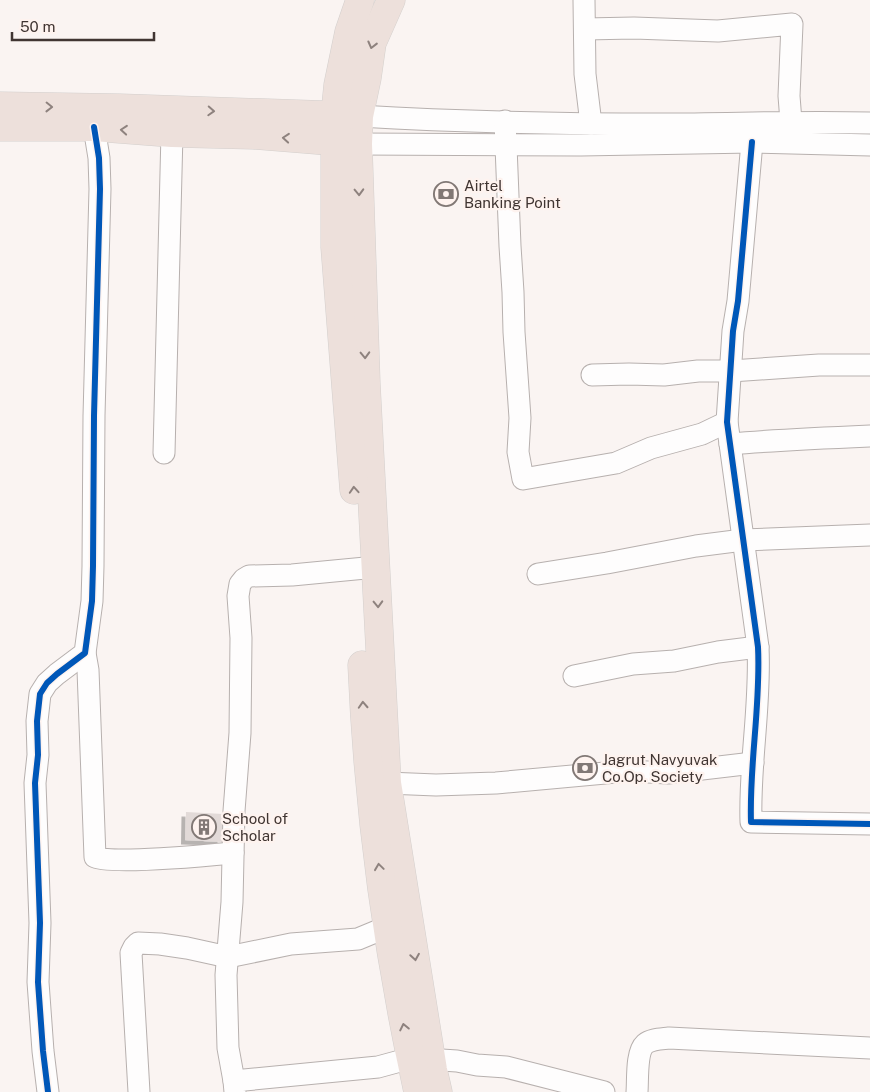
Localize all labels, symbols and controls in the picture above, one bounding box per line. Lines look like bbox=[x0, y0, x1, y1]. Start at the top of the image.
scale bar bbox=[12, 10, 155, 42]
text: 50 m bbox=[20, 18, 55, 35]
one-way arrow bbox=[367, 40, 378, 49]
one-way arrow bbox=[45, 101, 53, 112]
one-way arrow bbox=[207, 105, 215, 116]
one-way arrow bbox=[120, 124, 128, 135]
one-way arrow bbox=[282, 132, 290, 143]
place label: Airtel Banking Point bbox=[464, 177, 561, 211]
bank icon: Airtel Banking Point bbox=[433, 181, 459, 207]
one-way arrow bbox=[354, 188, 365, 196]
one-way arrow bbox=[360, 351, 371, 359]
one-way arrow bbox=[348, 486, 359, 494]
one-way arrow bbox=[372, 601, 383, 609]
one-way arrow bbox=[358, 701, 369, 709]
place label: Jagrut Navyuvak Co.Op. Society bbox=[602, 751, 717, 785]
bank icon: Jagrut Navyuvak Co.Op. Society bbox=[572, 755, 598, 781]
place label: School of Scholar bbox=[222, 810, 288, 844]
building icon: School of Scholar bbox=[191, 814, 217, 840]
one-way arrow bbox=[374, 862, 385, 870]
one-way arrow bbox=[409, 953, 419, 961]
one-way arrow bbox=[399, 1023, 410, 1032]

